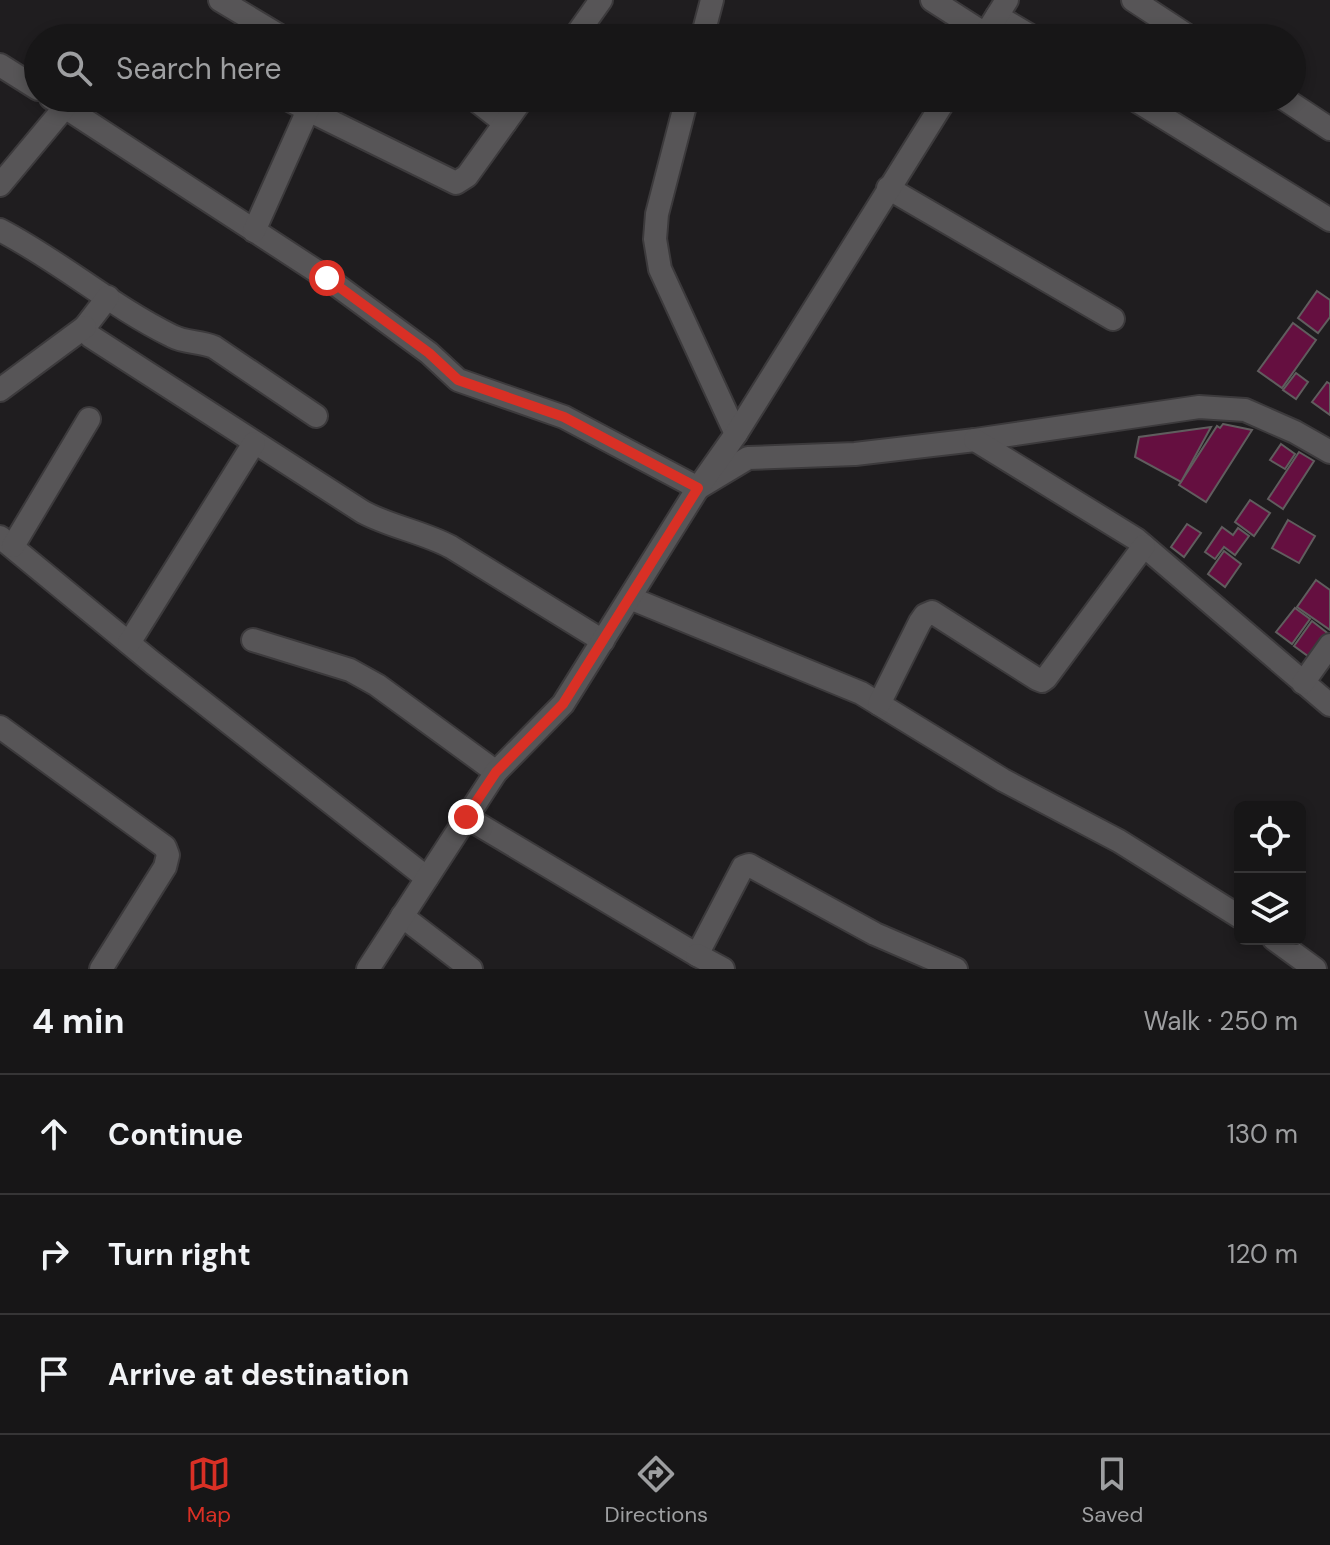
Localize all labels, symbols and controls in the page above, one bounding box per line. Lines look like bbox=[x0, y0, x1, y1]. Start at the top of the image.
search box bbox=[24, 24, 1306, 112]
icon: search bbox=[52, 46, 96, 90]
text: Search here bbox=[116, 49, 282, 88]
route start bbox=[309, 260, 345, 296]
route end bbox=[448, 799, 484, 835]
map controls bbox=[1234, 801, 1306, 945]
button: locate bbox=[1234, 801, 1306, 873]
button: layers bbox=[1234, 873, 1306, 945]
text: 4 min bbox=[32, 999, 124, 1044]
text: Walk · 250 m bbox=[1143, 1004, 1298, 1038]
icon: ahead bbox=[32, 1112, 76, 1156]
text: Continue bbox=[108, 1115, 243, 1154]
text: 130 m bbox=[1227, 1117, 1298, 1151]
icon: right bbox=[32, 1232, 76, 1276]
text: Turn right bbox=[108, 1235, 251, 1274]
text: 120 m bbox=[1227, 1237, 1298, 1271]
icon: arrive bbox=[32, 1352, 76, 1396]
text: Arrive at destination bbox=[108, 1355, 409, 1394]
tab: Map bbox=[187, 1452, 231, 1529]
tab: Directions bbox=[605, 1452, 708, 1529]
tab: Saved bbox=[1082, 1452, 1143, 1529]

